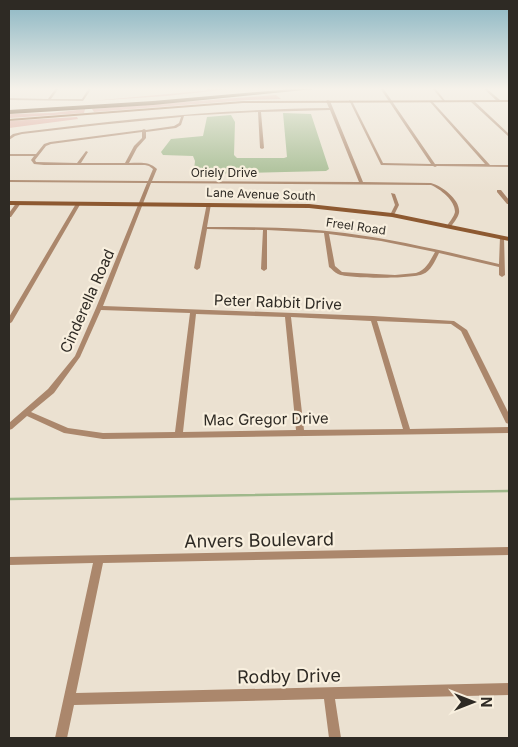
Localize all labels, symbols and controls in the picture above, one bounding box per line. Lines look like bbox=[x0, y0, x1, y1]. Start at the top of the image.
street label: Oriely Drive bbox=[191, 165, 257, 180]
street label: Lane Avenue South bbox=[206, 185, 316, 203]
street label: Freel Road bbox=[325, 214, 387, 238]
street label: Cinderella Road bbox=[56, 246, 118, 356]
street label: Peter Rabbit Drive bbox=[214, 290, 342, 314]
street label: Mac Gregor Drive bbox=[203, 408, 329, 430]
street label: Anvers Boulevard bbox=[184, 528, 334, 552]
street label: Rodby Drive bbox=[237, 665, 341, 687]
north arrow bbox=[448, 677, 498, 727]
text: N bbox=[478, 697, 495, 707]

